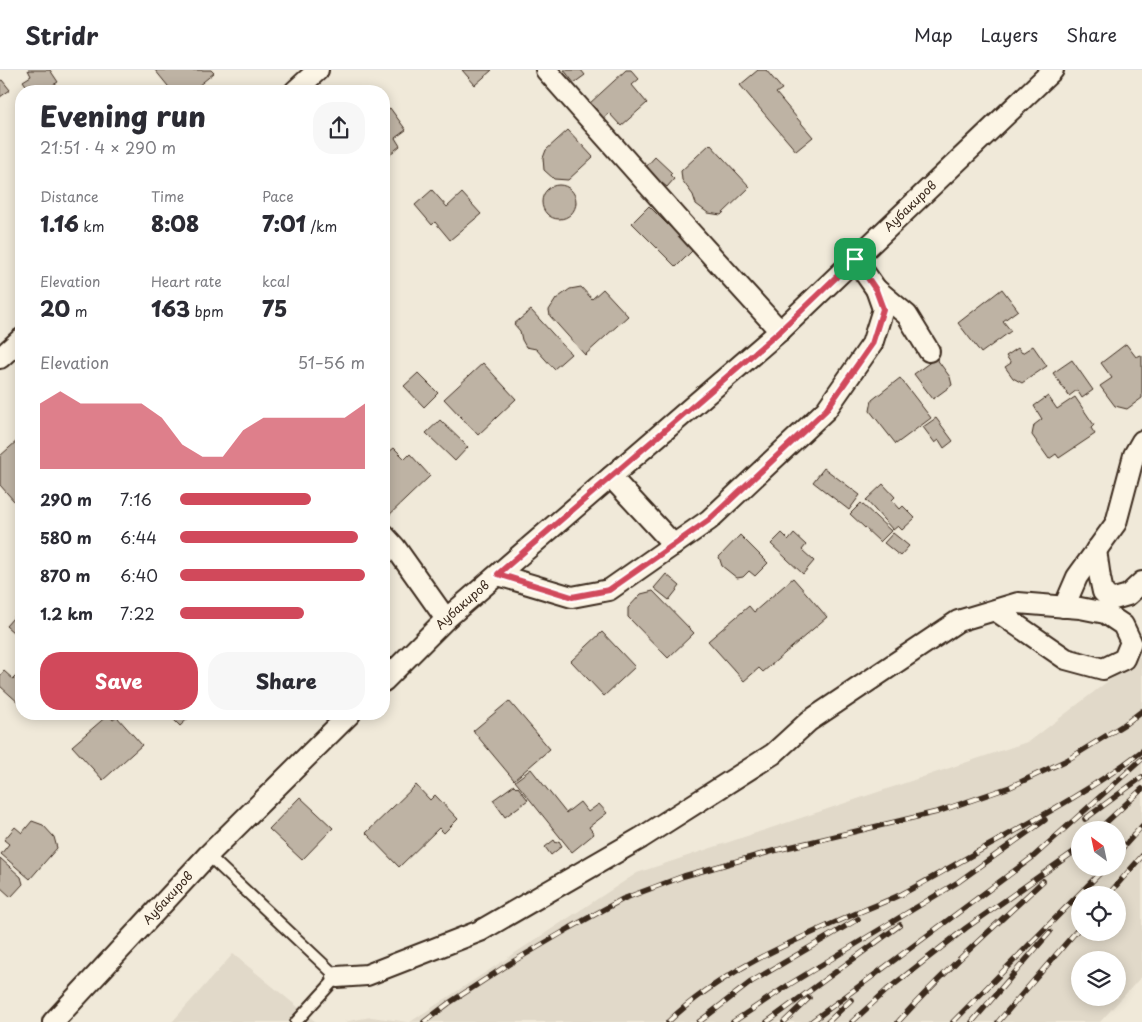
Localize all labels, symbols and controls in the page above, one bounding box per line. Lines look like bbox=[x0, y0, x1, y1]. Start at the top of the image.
text: Stridr bbox=[25, 17, 98, 53]
text: Map bbox=[914, 21, 953, 48]
text: Layers bbox=[981, 21, 1038, 48]
text: Share bbox=[1066, 21, 1117, 48]
text: Evening run bbox=[40, 94, 206, 137]
button: share bbox=[313, 102, 365, 154]
text: 21:51 · 4 × 290 m bbox=[40, 135, 176, 159]
street label: Аубакиров bbox=[879, 176, 940, 235]
text: Distance bbox=[40, 186, 99, 207]
text: Time bbox=[151, 186, 184, 207]
text: Pace bbox=[262, 186, 294, 207]
text: 1.16 bbox=[40, 207, 79, 239]
text: 8:08 bbox=[151, 207, 199, 239]
text: 7:01 bbox=[262, 207, 306, 239]
text: km bbox=[79, 216, 104, 237]
text: /km bbox=[306, 216, 337, 237]
pin bbox=[834, 238, 876, 280]
icon: arrive bbox=[841, 245, 869, 273]
text: Elevation bbox=[40, 271, 100, 292]
text: Heart rate bbox=[151, 271, 222, 292]
text: kcal bbox=[262, 271, 290, 292]
text: 20 bbox=[40, 292, 70, 324]
text: 163 bbox=[151, 292, 190, 324]
text: 75 bbox=[262, 292, 287, 324]
text: m bbox=[70, 301, 87, 322]
text: bpm bbox=[190, 301, 224, 322]
text: Elevation bbox=[40, 350, 109, 374]
text: 51–56 m bbox=[298, 350, 365, 374]
text: 290 m bbox=[40, 487, 92, 511]
text: 7:16 bbox=[120, 487, 152, 511]
text: 580 m bbox=[40, 525, 92, 549]
text: 6:44 bbox=[120, 525, 157, 549]
text: 870 m bbox=[40, 563, 90, 587]
text: 6:40 bbox=[120, 563, 158, 587]
street label: Аубакиров bbox=[431, 576, 493, 633]
text: 1.2 km bbox=[40, 601, 93, 625]
text: 7:22 bbox=[120, 601, 155, 625]
button: Save bbox=[40, 652, 198, 710]
button: Share bbox=[208, 652, 365, 710]
north arrow bbox=[1071, 821, 1126, 876]
map controls bbox=[1071, 821, 1126, 1006]
street label: Аубакиров bbox=[138, 867, 196, 928]
button: locate bbox=[1071, 886, 1126, 941]
button: layers bbox=[1071, 951, 1126, 1006]

